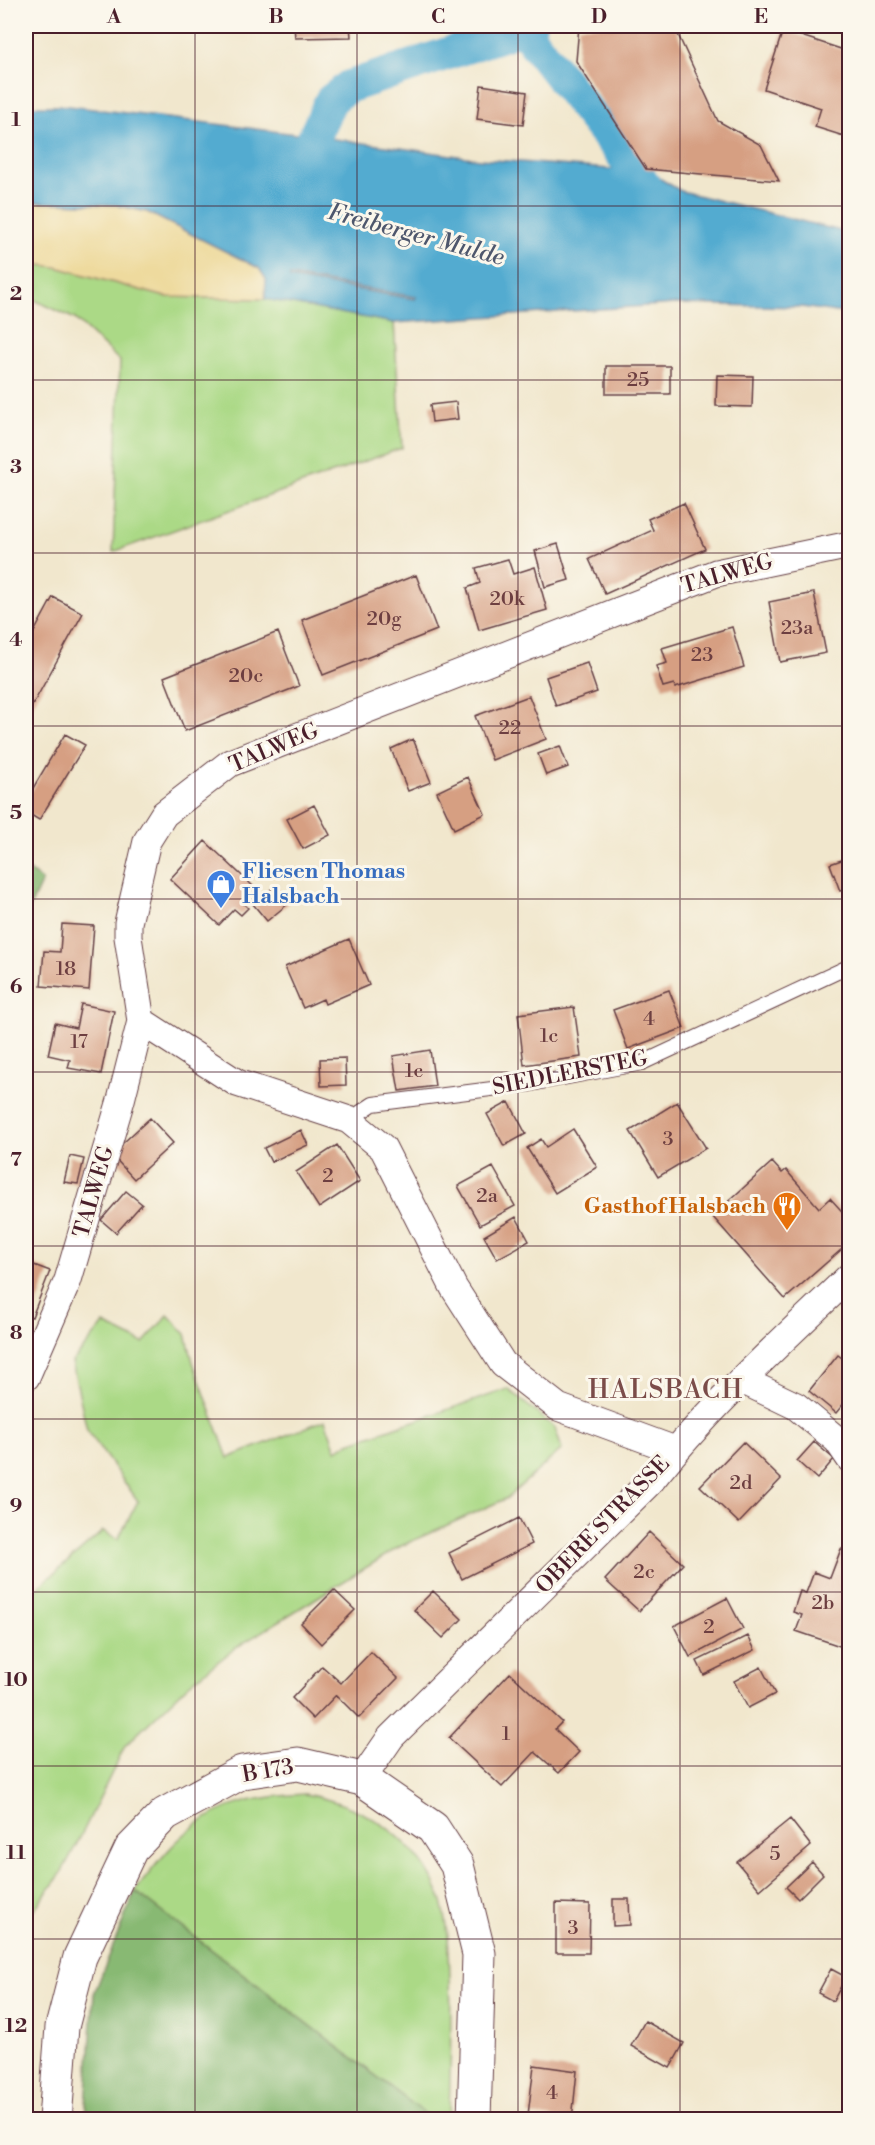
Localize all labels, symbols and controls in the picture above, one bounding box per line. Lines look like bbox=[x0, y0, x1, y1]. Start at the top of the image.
text: A bbox=[106, 5, 122, 30]
text: B bbox=[268, 5, 284, 30]
text: C bbox=[431, 5, 445, 30]
text: D bbox=[591, 5, 607, 30]
text: E bbox=[754, 5, 768, 30]
text: 1 bbox=[11, 108, 21, 133]
water label: Freiberger Mulde bbox=[324, 197, 508, 273]
text: 2 bbox=[10, 282, 22, 307]
house number: 25 bbox=[627, 368, 649, 393]
text: 3 bbox=[10, 455, 22, 480]
street label: TALWEG bbox=[678, 548, 776, 600]
house number: 20k bbox=[489, 587, 526, 612]
house number: 20g bbox=[366, 607, 402, 632]
house number: 23a bbox=[781, 616, 814, 641]
text: 4 bbox=[9, 628, 23, 653]
house number: 23 bbox=[691, 643, 713, 668]
house number: 20c bbox=[229, 664, 263, 689]
house number: 22 bbox=[499, 716, 521, 741]
street label: TALWEG bbox=[225, 717, 323, 779]
text: 5 bbox=[10, 801, 22, 826]
place label: Fliesen Thomas Halsbach bbox=[242, 858, 405, 910]
shop icon: Fliesen Thomas Halsbach bbox=[205, 868, 237, 910]
house number: 18 bbox=[56, 957, 76, 982]
text: 6 bbox=[10, 975, 23, 1000]
house number: 4 bbox=[643, 1007, 655, 1032]
house number: 1c bbox=[540, 1024, 558, 1049]
house number: 17 bbox=[70, 1030, 88, 1055]
street label: SIEDLERSTEG bbox=[490, 1045, 650, 1101]
house number: 1c bbox=[405, 1059, 423, 1084]
house number: 3 bbox=[662, 1127, 674, 1152]
street label: TALWEG bbox=[68, 1143, 120, 1241]
text: 7 bbox=[10, 1148, 22, 1173]
house number: 2 bbox=[322, 1164, 334, 1189]
house number: 2a bbox=[476, 1184, 499, 1209]
restaurant icon: Gasthof Halsbach bbox=[771, 1190, 803, 1232]
place label: Gasthof Halsbach bbox=[584, 1193, 766, 1220]
text: 8 bbox=[10, 1321, 23, 1346]
district label: HALSBACH bbox=[588, 1374, 744, 1406]
street label: OBERE STRASSE bbox=[530, 1450, 676, 1600]
house number: 2d bbox=[730, 1471, 753, 1496]
text: 9 bbox=[10, 1494, 22, 1519]
house number: 2c bbox=[633, 1560, 655, 1585]
house number: 2b bbox=[812, 1591, 834, 1616]
house number: 2 bbox=[703, 1615, 715, 1640]
text: 10 bbox=[4, 1668, 28, 1693]
house number: 1 bbox=[502, 1722, 511, 1747]
street label: B 173 bbox=[239, 1753, 296, 1789]
text: 11 bbox=[6, 1841, 26, 1866]
house number: 5 bbox=[769, 1842, 781, 1867]
house number: 3 bbox=[567, 1916, 579, 1941]
text: 12 bbox=[5, 2014, 27, 2039]
house number: 4 bbox=[546, 2081, 558, 2106]

